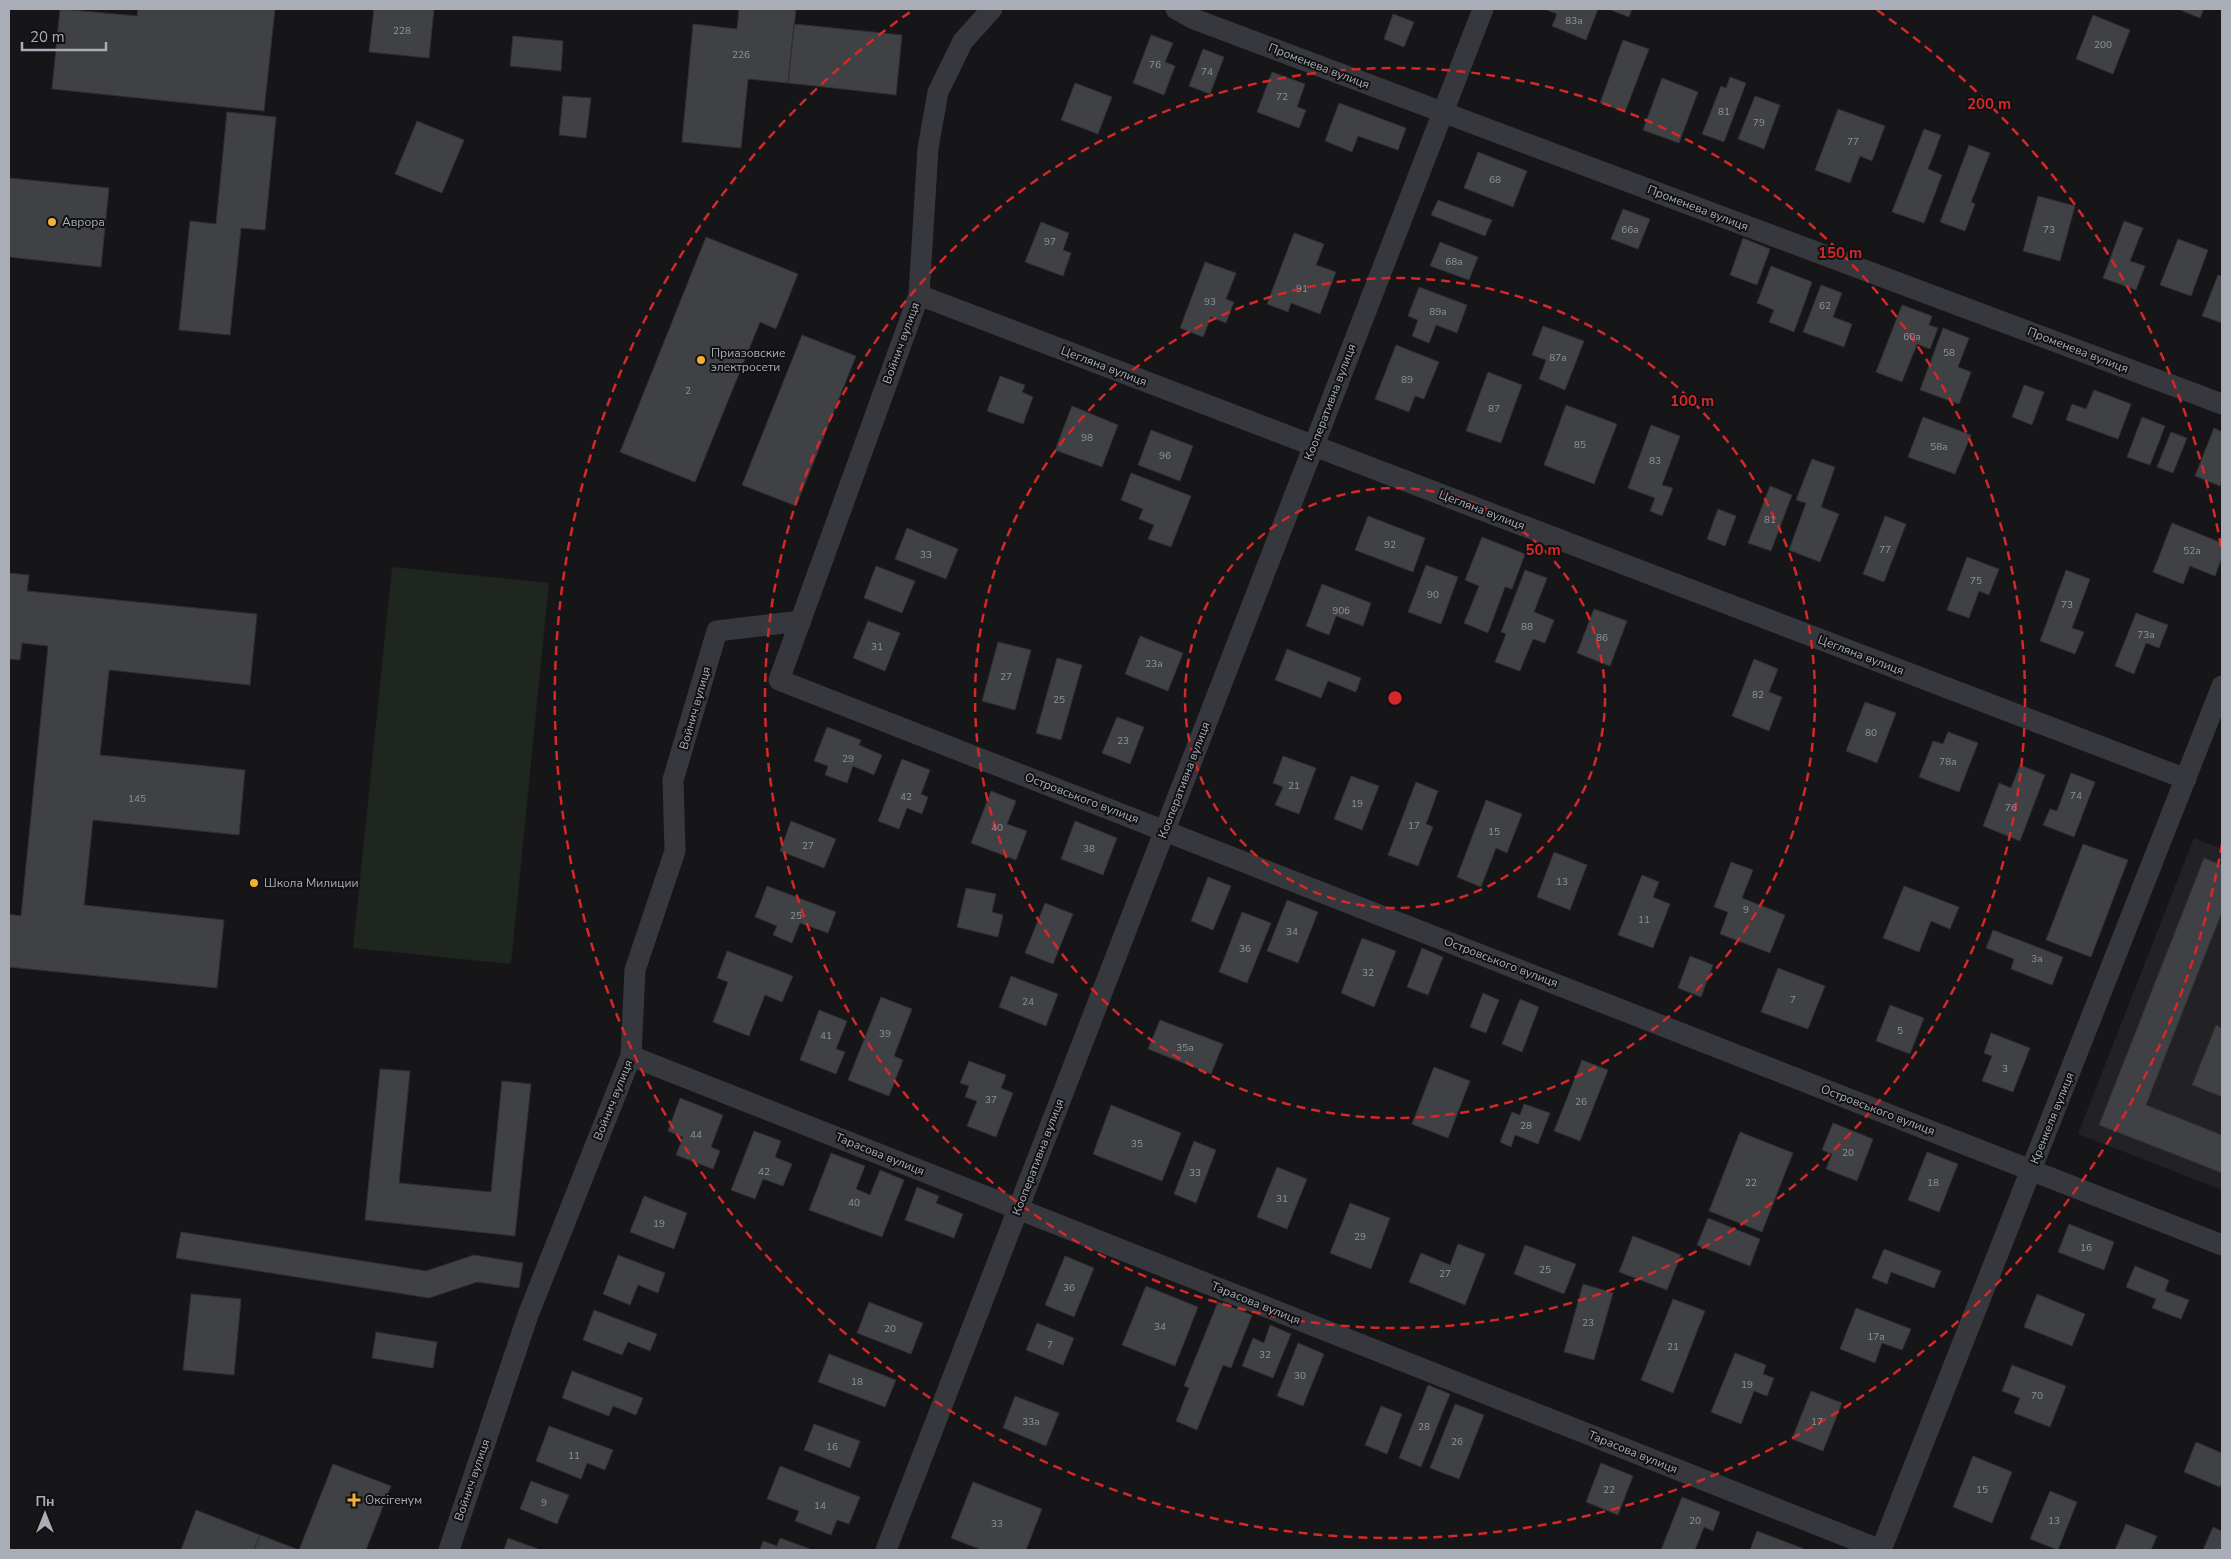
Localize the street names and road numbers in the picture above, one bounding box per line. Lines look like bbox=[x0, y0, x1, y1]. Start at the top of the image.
street label: Променева вулиця bbox=[1266, 39, 1372, 93]
street label: Променева вулиця bbox=[1645, 181, 1751, 235]
street label: Войнич вулиця bbox=[879, 300, 923, 386]
street label: Променева вулиця bbox=[2025, 323, 2131, 377]
street label: Кооперативна вулиця bbox=[1300, 341, 1360, 463]
street label: Цегляна вулиця bbox=[1059, 342, 1149, 390]
street label: Цегляна вулиця bbox=[1437, 486, 1527, 534]
street label: Цегляна вулиця bbox=[1816, 631, 1906, 679]
street label: Войнич вулиця bbox=[675, 665, 715, 751]
street label: Кооперативна вулиця bbox=[1154, 719, 1214, 841]
street label: Островського вулиця bbox=[1023, 769, 1141, 827]
street label: Островського вулиця bbox=[1442, 933, 1560, 991]
street label: Войнич вулиця bbox=[590, 1057, 636, 1143]
street label: Кренкеля вулиця bbox=[2026, 1070, 2078, 1166]
street label: Островського вулиця bbox=[1819, 1081, 1937, 1139]
street label: Кооперативна вулиця bbox=[1008, 1096, 1068, 1218]
street label: Тарасова вулиця bbox=[833, 1129, 927, 1179]
street label: Тарасова вулиця bbox=[1209, 1278, 1303, 1328]
street label: Тарасова вулиця bbox=[1586, 1427, 1680, 1477]
street label: Войнич вулиця bbox=[450, 1437, 494, 1523]

